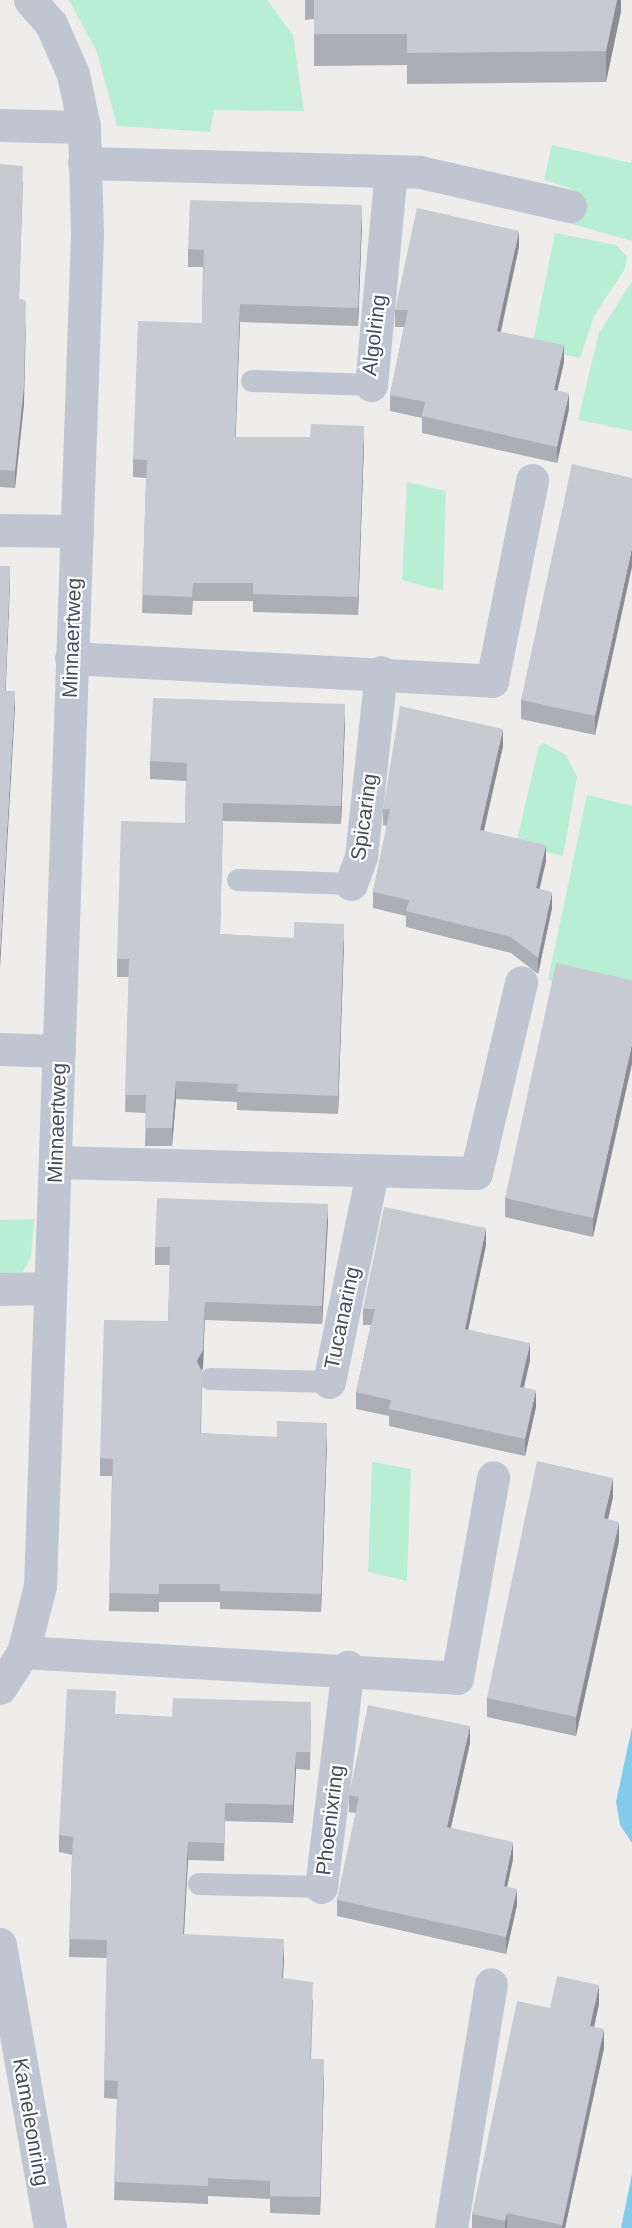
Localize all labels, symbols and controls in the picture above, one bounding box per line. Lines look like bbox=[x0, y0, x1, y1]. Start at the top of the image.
street label: Algolring bbox=[357, 293, 391, 377]
street label: Minnaertweg bbox=[57, 577, 87, 699]
street label: Spicaring bbox=[345, 772, 383, 862]
street label: Minnaertweg bbox=[42, 1062, 72, 1184]
street label: Tucanaring bbox=[319, 1264, 365, 1372]
street label: Phoenixring bbox=[311, 1763, 349, 1877]
street label: Kameleonring bbox=[7, 2056, 55, 2188]

